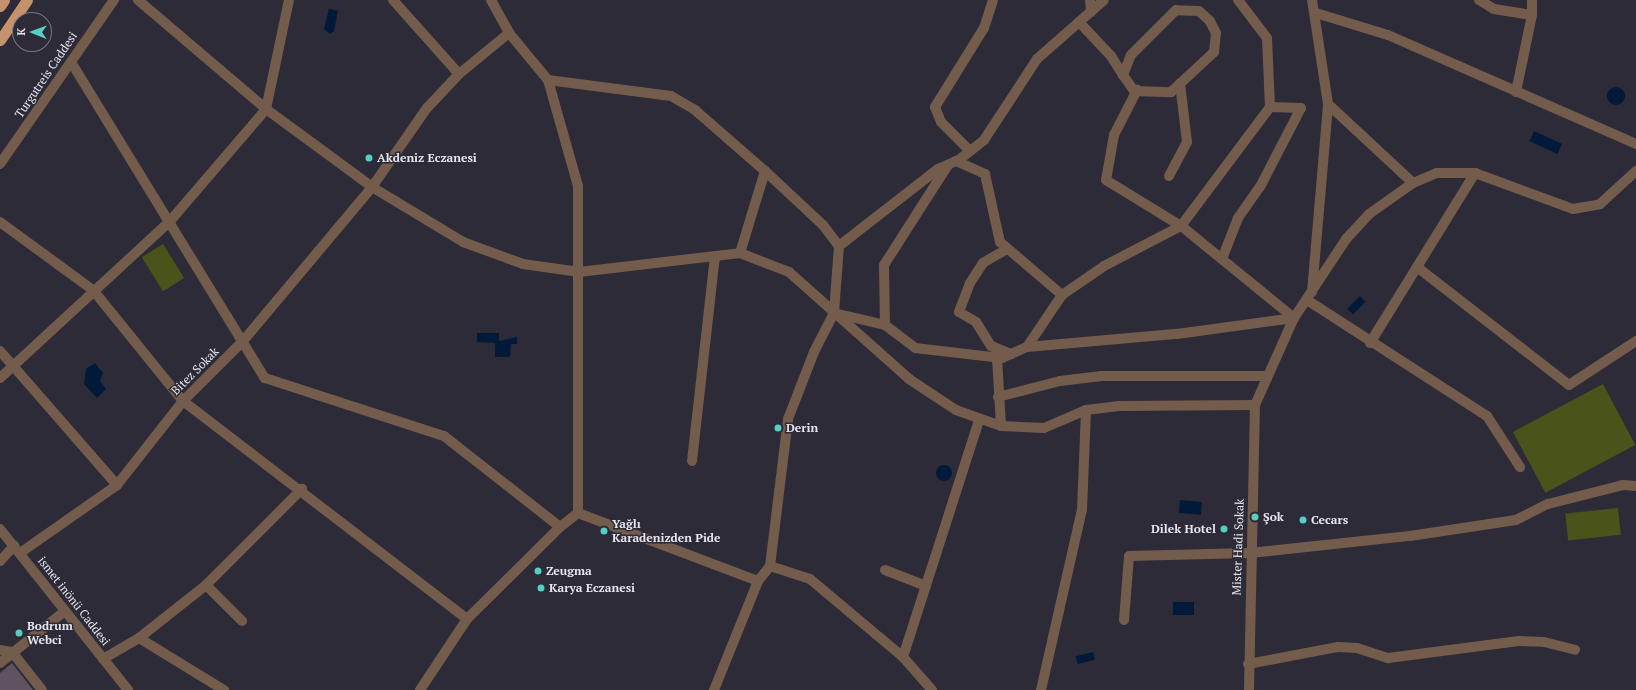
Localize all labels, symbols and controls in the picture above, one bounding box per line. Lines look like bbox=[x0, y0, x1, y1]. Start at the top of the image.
north arrow bbox=[12, 12, 52, 52]
text: K bbox=[14, 28, 28, 36]
street label: Turgutreis Caddesi bbox=[12, 29, 80, 121]
place label: Akdeniz Eczanesi bbox=[377, 151, 477, 165]
marker: Akdeniz Eczanesi bbox=[364, 153, 374, 163]
street label: Bitez Sokak bbox=[168, 344, 222, 398]
place label: Derin bbox=[786, 421, 818, 435]
marker: Derin bbox=[773, 423, 783, 433]
street label: Mister Hadi Sokak bbox=[1229, 498, 1247, 596]
place label: Şok bbox=[1263, 510, 1284, 524]
marker: Şok bbox=[1250, 512, 1260, 522]
place label: Cecars bbox=[1311, 513, 1348, 527]
marker: Cecars bbox=[1298, 515, 1308, 525]
place label: Yağlı Karadenizden Pide bbox=[612, 517, 720, 545]
place label: Dilek Hotel bbox=[1151, 522, 1216, 536]
marker: Dilek Hotel bbox=[1219, 524, 1229, 534]
marker: Yağlı Karadenizden Pide bbox=[599, 526, 609, 536]
street label: ismet inönü Caddesi bbox=[35, 554, 113, 648]
place label: Zeugma bbox=[546, 564, 592, 578]
marker: Zeugma bbox=[533, 566, 543, 576]
place label: Karya Eczanesi bbox=[549, 581, 635, 595]
marker: Karya Eczanesi bbox=[536, 583, 546, 593]
place label: Bodrum Webci bbox=[27, 619, 73, 647]
marker: Bodrum Webci bbox=[14, 628, 24, 638]

